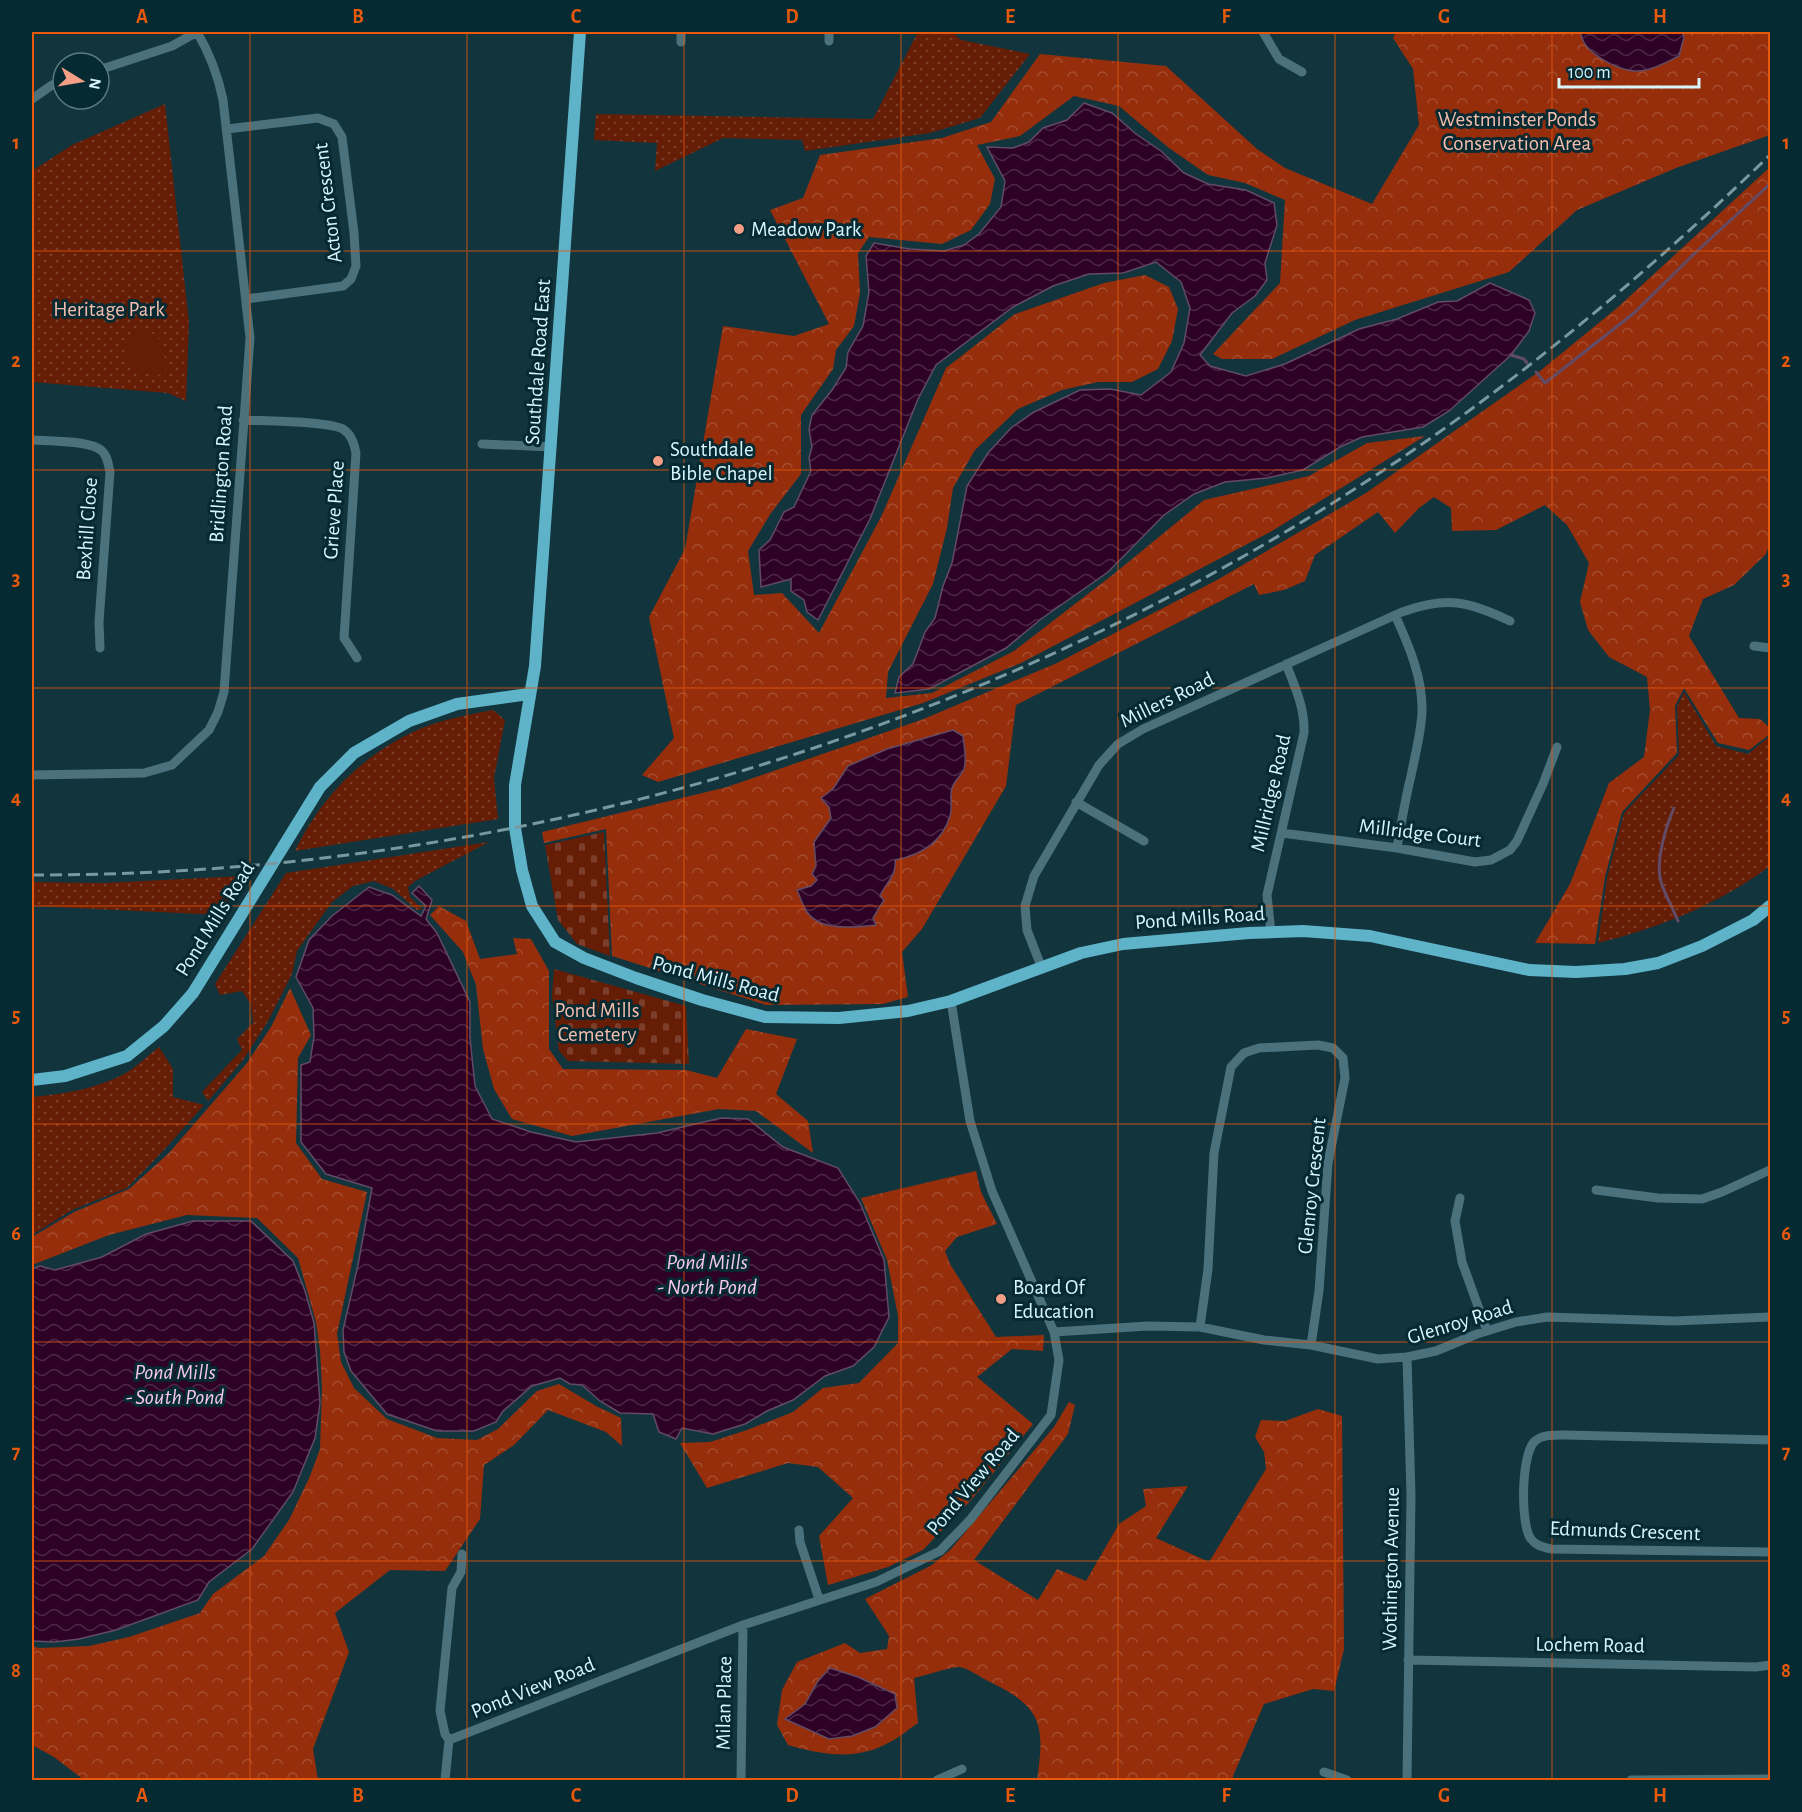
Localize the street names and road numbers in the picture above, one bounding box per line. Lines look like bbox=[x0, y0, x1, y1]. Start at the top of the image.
street label: Acton Crescent bbox=[310, 142, 346, 264]
street label: Southdale Road East bbox=[522, 278, 554, 446]
street label: Bridlington Road bbox=[206, 404, 236, 543]
street label: Grieve Place bbox=[320, 460, 348, 560]
street label: Bexhill Close bbox=[73, 477, 101, 581]
street label: Millers Road bbox=[1117, 668, 1217, 732]
street label: Millridge Road bbox=[1247, 732, 1295, 854]
street label: Millridge Court bbox=[1358, 815, 1483, 851]
street label: Pond Mills Road bbox=[172, 858, 259, 980]
street label: Pond Mills Road bbox=[1134, 903, 1266, 933]
street label: Pond Mills Road bbox=[650, 952, 782, 1006]
street label: Glenroy Crescent bbox=[1294, 1116, 1330, 1255]
street label: Glenroy Road bbox=[1405, 1296, 1515, 1348]
street label: Pond View Road bbox=[923, 1425, 1023, 1539]
street label: Wothington Avenue bbox=[1379, 1487, 1403, 1651]
street label: Edmunds Crescent bbox=[1549, 1518, 1701, 1544]
street label: Lochem Road bbox=[1535, 1634, 1645, 1656]
street label: Pond View Road bbox=[468, 1654, 598, 1722]
street label: Milan Place bbox=[713, 1656, 735, 1750]

